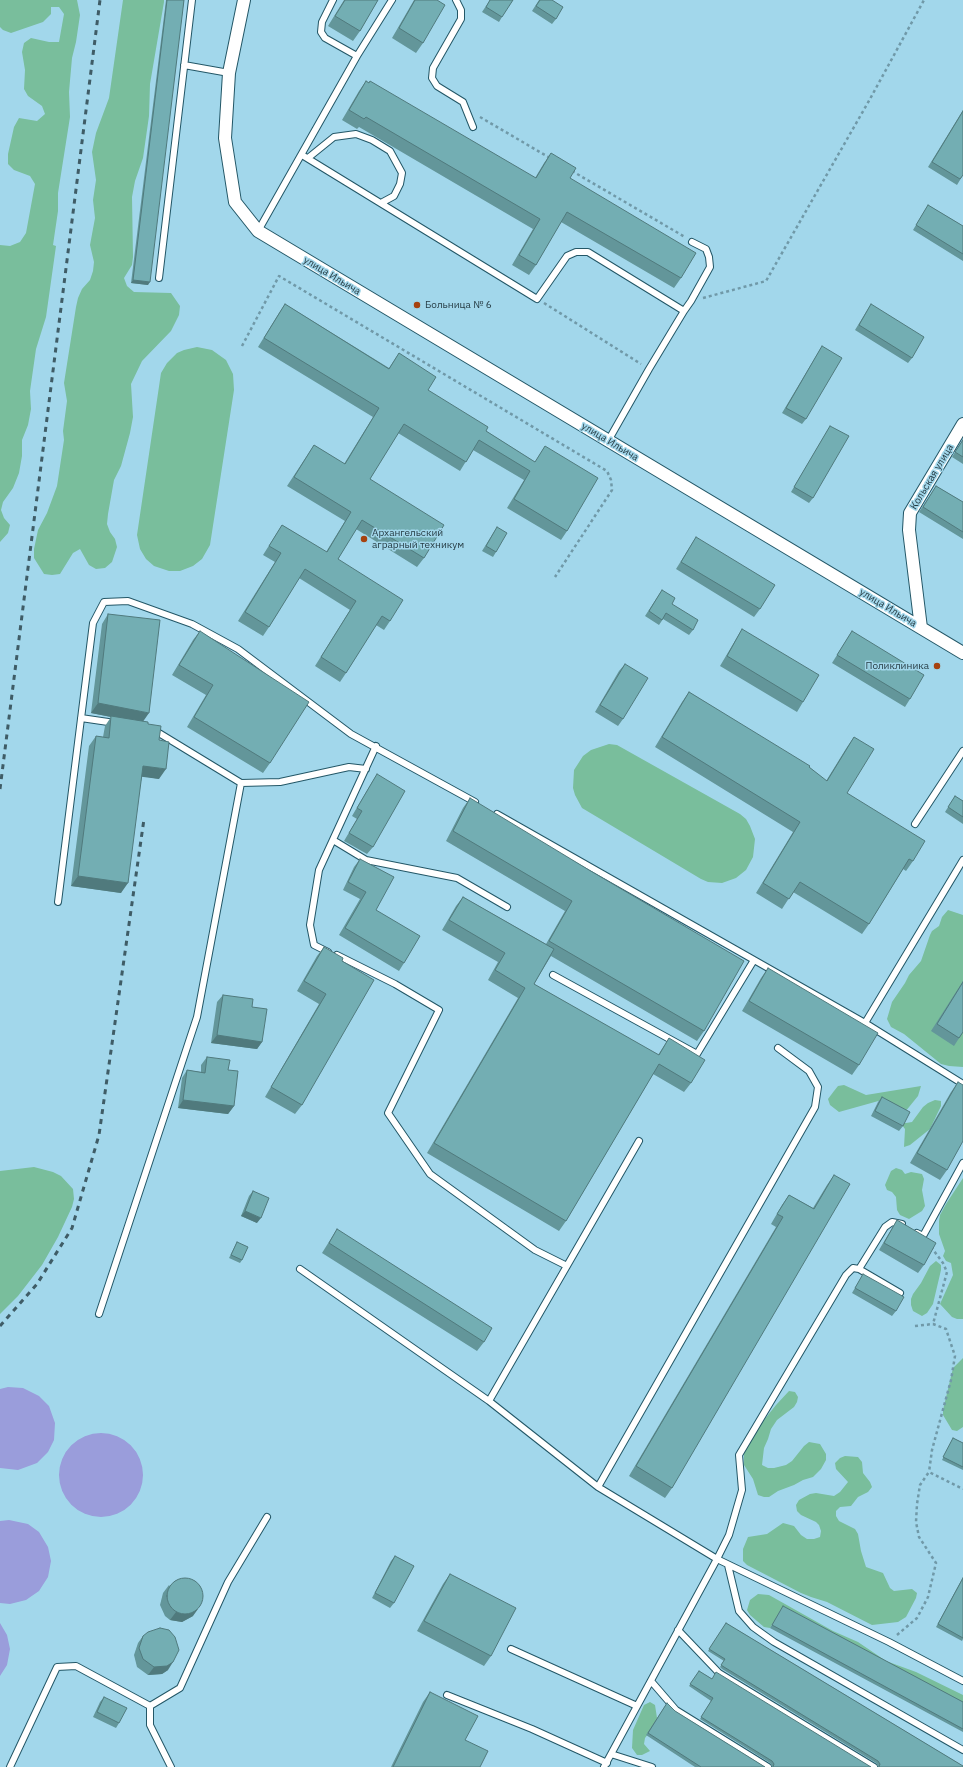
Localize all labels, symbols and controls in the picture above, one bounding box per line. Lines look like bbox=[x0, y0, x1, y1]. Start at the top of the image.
street label: улица Ильича bbox=[301, 254, 363, 298]
place label: Больница № 6 bbox=[425, 299, 492, 311]
marker: Больница № 6 bbox=[412, 300, 422, 310]
street label: улица Ильича bbox=[579, 420, 641, 464]
street label: Кольская улица bbox=[908, 442, 956, 512]
place label: Архангельский аграрный техникум bbox=[372, 527, 464, 550]
marker: Архангельский аграрный техникум bbox=[359, 534, 369, 544]
street label: улица Ильича bbox=[857, 586, 919, 630]
place label: Поликлиника bbox=[865, 660, 929, 672]
marker: Поликлиника bbox=[932, 661, 942, 671]

